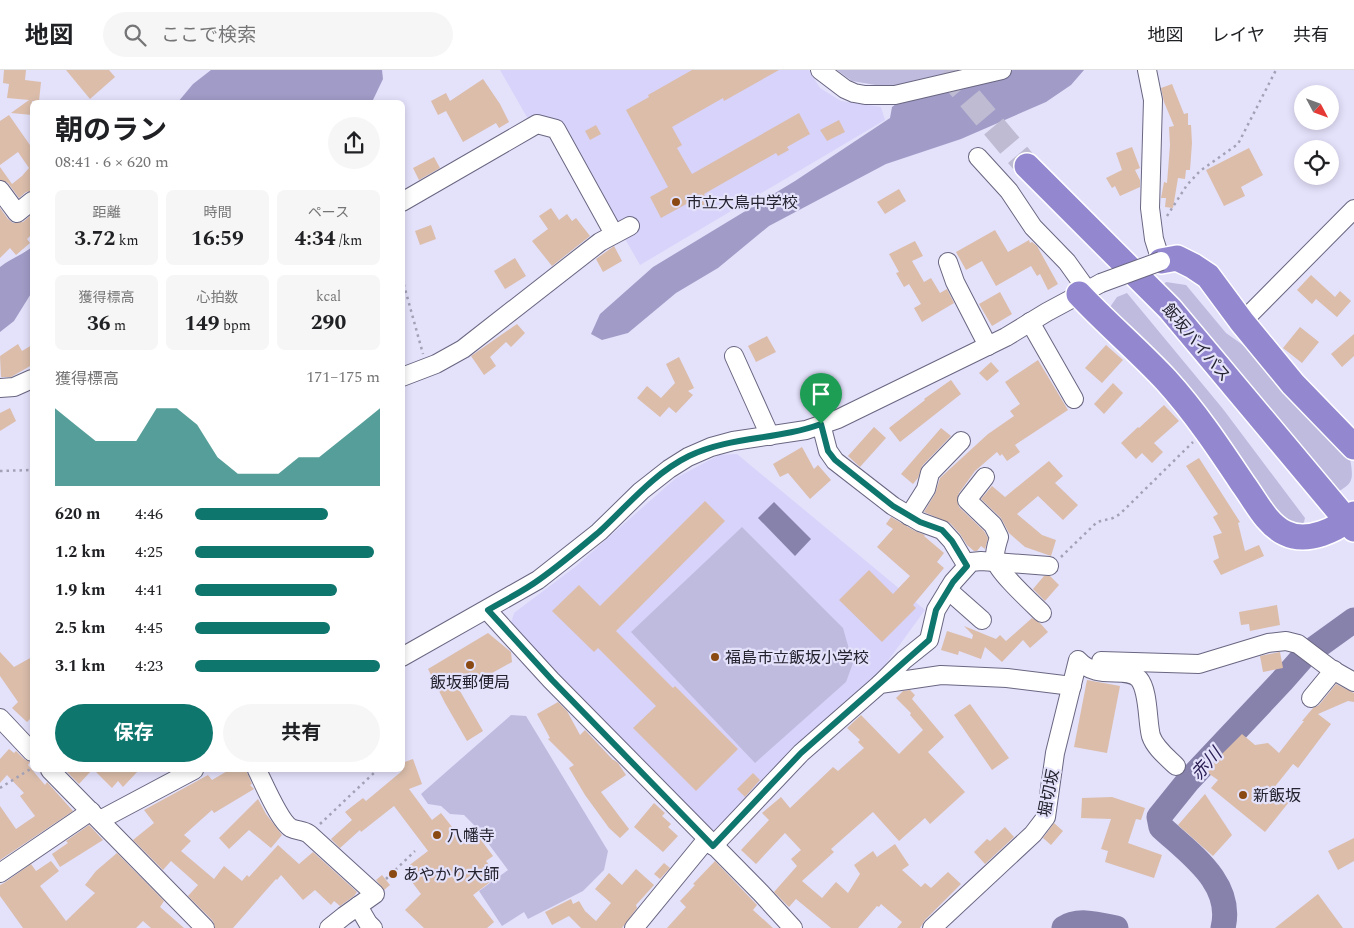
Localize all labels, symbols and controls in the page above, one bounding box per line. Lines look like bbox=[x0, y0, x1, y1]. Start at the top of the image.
search box bbox=[103, 12, 453, 57]
text: 地図 bbox=[25, 18, 73, 54]
icon: search bbox=[121, 21, 149, 49]
text: ここで検索 bbox=[161, 21, 256, 50]
text: 地図 bbox=[1148, 22, 1184, 49]
text: レイヤ bbox=[1212, 22, 1265, 49]
text: 共有 bbox=[1293, 22, 1329, 49]
north arrow bbox=[1294, 85, 1339, 130]
map controls bbox=[1294, 85, 1339, 185]
text: 朝のラン bbox=[55, 109, 167, 152]
button: share bbox=[328, 117, 380, 169]
button: locate bbox=[1294, 140, 1339, 185]
text: 08:41 · 6 × 620 m bbox=[55, 150, 169, 174]
place label: 市立大鳥中学校 bbox=[686, 191, 798, 215]
marker: 市立大鳥中学校 bbox=[670, 196, 682, 208]
text: 距離 bbox=[93, 202, 121, 223]
text: 時間 bbox=[204, 202, 232, 223]
text: ペース bbox=[308, 202, 349, 223]
text: 3.72 bbox=[74, 223, 115, 255]
text: 16:59 bbox=[191, 223, 244, 255]
text: 4:34 bbox=[295, 223, 336, 255]
text: km bbox=[115, 230, 139, 251]
text: /km bbox=[336, 230, 362, 251]
text: kcal bbox=[316, 286, 341, 307]
text: 獲得標高 bbox=[79, 287, 135, 308]
text: 心拍数 bbox=[197, 287, 239, 308]
street label: 飯坂バイパス bbox=[1156, 298, 1236, 387]
text: 290 bbox=[311, 307, 346, 339]
text: 36 bbox=[87, 308, 111, 340]
text: 149 bbox=[184, 308, 220, 340]
text: m bbox=[111, 315, 126, 336]
text: bpm bbox=[220, 315, 251, 336]
text: 171–175 m bbox=[306, 365, 380, 389]
text: 獲得標高 bbox=[55, 367, 119, 391]
pin bbox=[800, 373, 842, 424]
icon: arrive bbox=[807, 380, 835, 408]
text: 620 m bbox=[55, 502, 100, 526]
text: 4:46 bbox=[135, 502, 163, 526]
text: 1.2 km bbox=[55, 540, 105, 564]
text: 4:25 bbox=[135, 540, 163, 564]
text: 1.9 km bbox=[55, 578, 105, 602]
text: 4:41 bbox=[135, 578, 163, 602]
text: 2.5 km bbox=[55, 616, 105, 640]
text: 4:45 bbox=[135, 616, 163, 640]
place label: 福島市立飯坂小学校 bbox=[725, 646, 869, 670]
marker: 福島市立飯坂小学校 bbox=[709, 651, 721, 663]
text: 3.1 km bbox=[55, 654, 105, 678]
text: 4:23 bbox=[135, 654, 163, 678]
marker: 飯坂郵便局 bbox=[464, 659, 476, 671]
place label: 飯坂郵便局 bbox=[430, 671, 510, 695]
button: 保存 bbox=[55, 704, 213, 762]
button: 共有 bbox=[223, 704, 380, 762]
water label: 赤川 bbox=[1184, 740, 1230, 787]
street label: 堀切坂 bbox=[1033, 767, 1065, 819]
place label: 新飯坂 bbox=[1253, 784, 1301, 808]
marker: 新飯坂 bbox=[1237, 789, 1249, 801]
place label: 八幡寺 bbox=[447, 824, 495, 848]
marker: 八幡寺 bbox=[431, 829, 443, 841]
place label: あやかり大師 bbox=[403, 863, 499, 887]
marker: あやかり大師 bbox=[387, 868, 399, 880]

